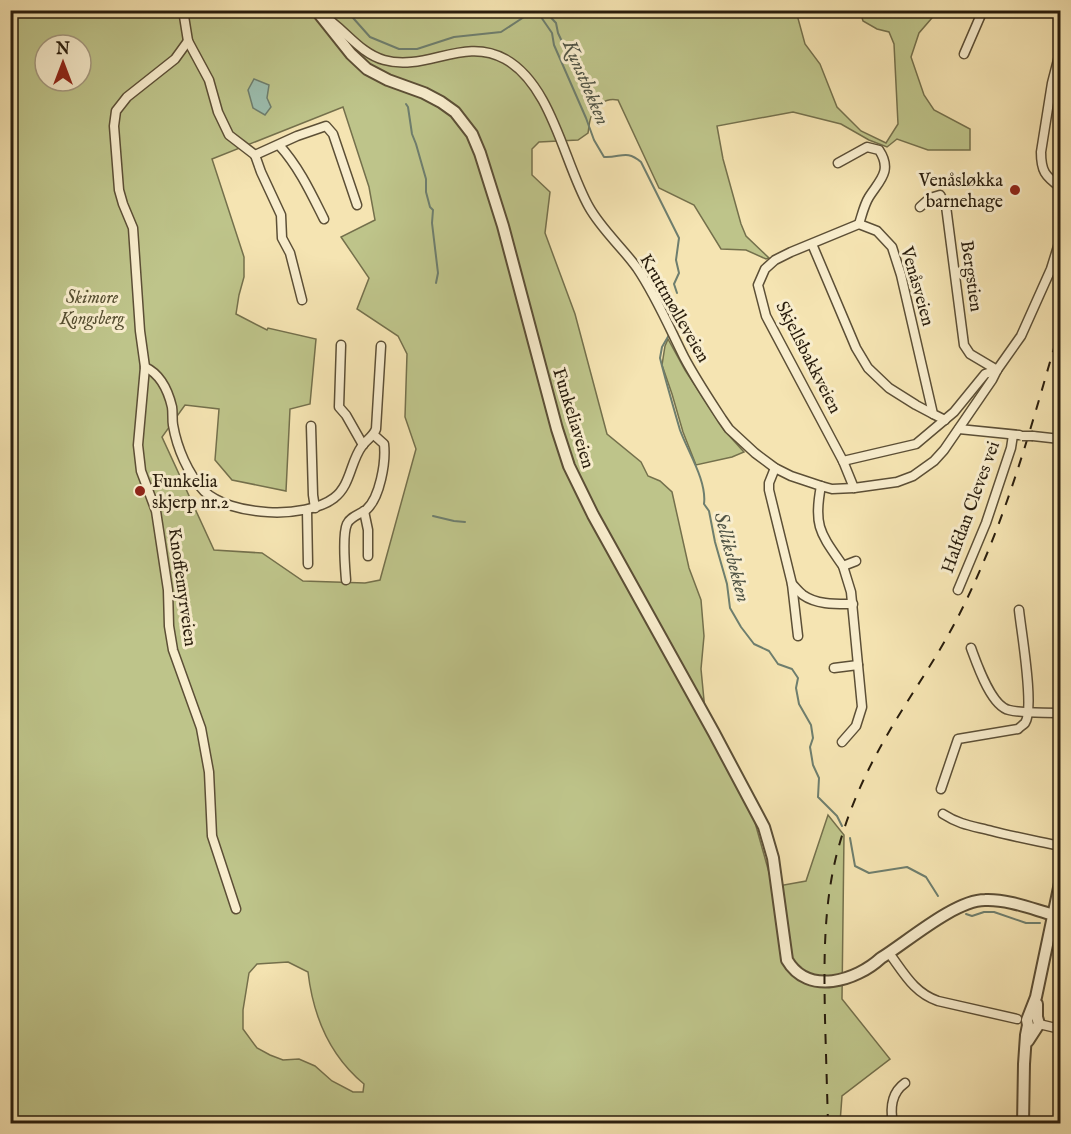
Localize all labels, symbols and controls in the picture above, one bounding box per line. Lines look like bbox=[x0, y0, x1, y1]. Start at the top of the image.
north arrow bbox=[33, 33, 93, 93]
water label: Kunstbekken bbox=[556, 35, 615, 129]
text: N bbox=[55, 40, 70, 60]
place label: Venåsløkka barnehage bbox=[918, 170, 1003, 214]
marker: Venåsløkka barnehage bbox=[1008, 183, 1022, 197]
street label: Bergstien bbox=[954, 239, 987, 314]
street label: Venåsveien bbox=[894, 243, 939, 329]
street label: Kruttmølleveien bbox=[633, 250, 714, 367]
park label: Skimore Kongsberg bbox=[59, 287, 125, 331]
street label: Skjellsbakkveien bbox=[770, 298, 846, 418]
street label: Funkeliaveien bbox=[546, 365, 599, 472]
street label: Halfdan Cleves vei bbox=[937, 438, 1006, 577]
place label: Funkelia skjerp nr.2 bbox=[152, 471, 229, 515]
marker: Funkelia skjerp nr.2 bbox=[133, 484, 147, 498]
water label: Selliksbekken bbox=[708, 510, 756, 605]
street label: Knoffemyrveien bbox=[162, 527, 201, 648]

